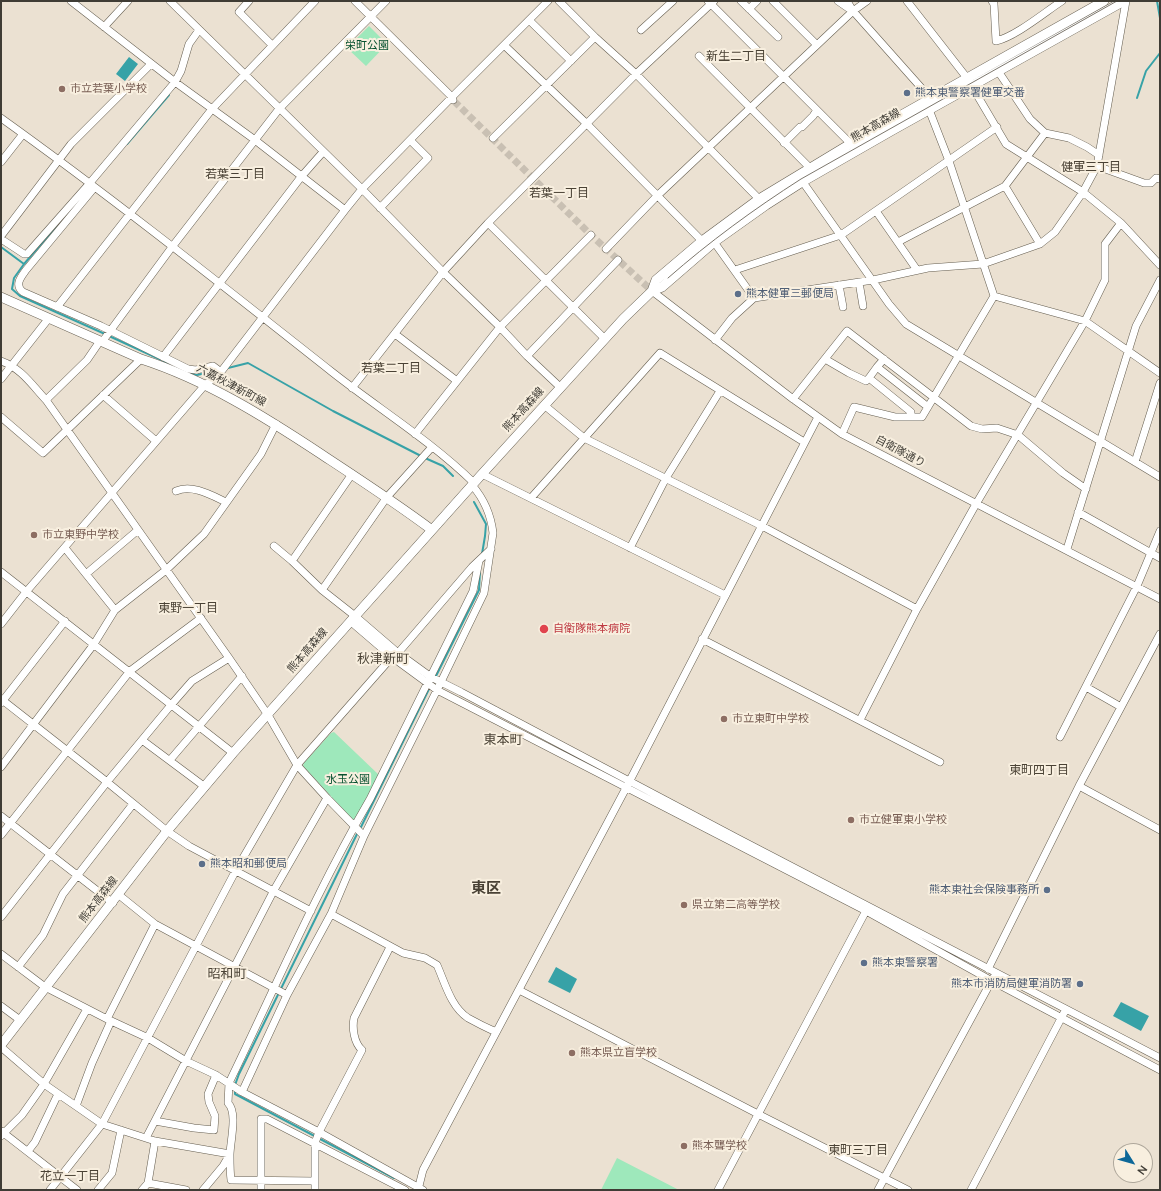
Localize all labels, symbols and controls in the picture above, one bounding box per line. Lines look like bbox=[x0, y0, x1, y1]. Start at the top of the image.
park label: 栄町公園 bbox=[345, 39, 389, 53]
district label: 新生二丁目 bbox=[706, 50, 766, 64]
place label: 市立若葉小学校 bbox=[70, 82, 147, 96]
marker: 市立若葉小学校 bbox=[57, 84, 67, 94]
place label: 熊本東警察署健軍交番 bbox=[915, 86, 1025, 100]
marker: 熊本東警察署健軍交番 bbox=[902, 88, 912, 98]
street label: 熊本高森線 bbox=[849, 107, 903, 145]
district label: 健軍三丁目 bbox=[1061, 161, 1121, 175]
district label: 若葉三丁目 bbox=[205, 168, 265, 182]
district label: 若葉一丁目 bbox=[529, 187, 589, 201]
place label: 熊本健軍三郵便局 bbox=[746, 287, 834, 301]
marker: 熊本健軍三郵便局 bbox=[733, 289, 743, 299]
street label: 六嘉秋津新町線 bbox=[194, 362, 268, 410]
district label: 若葉二丁目 bbox=[361, 362, 421, 376]
street label: 熊本高森線 bbox=[501, 385, 547, 435]
street label: 自衛隊通り bbox=[873, 433, 927, 471]
place label: 市立東野中学校 bbox=[42, 528, 119, 542]
marker: 市立東野中学校 bbox=[29, 530, 39, 540]
district label: 東野一丁目 bbox=[158, 602, 218, 616]
place label: 自衛隊熊本病院 bbox=[553, 622, 630, 636]
marker: 自衛隊熊本病院 bbox=[538, 623, 550, 635]
street label: 熊本高森線 bbox=[285, 626, 331, 676]
district label: 秋津新町 bbox=[357, 652, 409, 668]
place label: 市立東町中学校 bbox=[732, 712, 809, 726]
marker: 市立東町中学校 bbox=[719, 714, 729, 724]
district label: 東本町 bbox=[484, 733, 522, 749]
district label: 東町四丁目 bbox=[1009, 764, 1069, 778]
park label: 水玉公園 bbox=[326, 773, 370, 787]
place label: 市立健軍東小学校 bbox=[859, 813, 947, 827]
marker: 市立健軍東小学校 bbox=[846, 815, 856, 825]
place label: 熊本昭和郵便局 bbox=[210, 857, 287, 871]
marker: 熊本昭和郵便局 bbox=[197, 859, 207, 869]
street label: 熊本高森線 bbox=[77, 874, 121, 926]
district label: 東区 bbox=[471, 880, 501, 898]
place label: 熊本東社会保険事務所 bbox=[929, 883, 1039, 897]
marker: 熊本東社会保険事務所 bbox=[1042, 885, 1052, 895]
place label: 県立第二高等学校 bbox=[692, 898, 780, 912]
marker: 県立第二高等学校 bbox=[679, 900, 689, 910]
place label: 熊本東警察署 bbox=[872, 956, 938, 970]
marker: 熊本東警察署 bbox=[859, 958, 869, 968]
district label: 昭和町 bbox=[208, 967, 246, 983]
place label: 熊本市消防局健軍消防署 bbox=[951, 977, 1072, 991]
marker: 熊本市消防局健軍消防署 bbox=[1075, 979, 1085, 989]
place label: 熊本県立盲学校 bbox=[580, 1046, 657, 1060]
marker: 熊本県立盲学校 bbox=[567, 1048, 577, 1058]
place label: 熊本聾学校 bbox=[692, 1139, 747, 1153]
marker: 熊本聾学校 bbox=[679, 1141, 689, 1151]
north arrow bbox=[1113, 1143, 1153, 1183]
district label: 東町三丁目 bbox=[828, 1144, 888, 1158]
text: N bbox=[1134, 1162, 1151, 1178]
district label: 花立一丁目 bbox=[40, 1170, 100, 1184]

